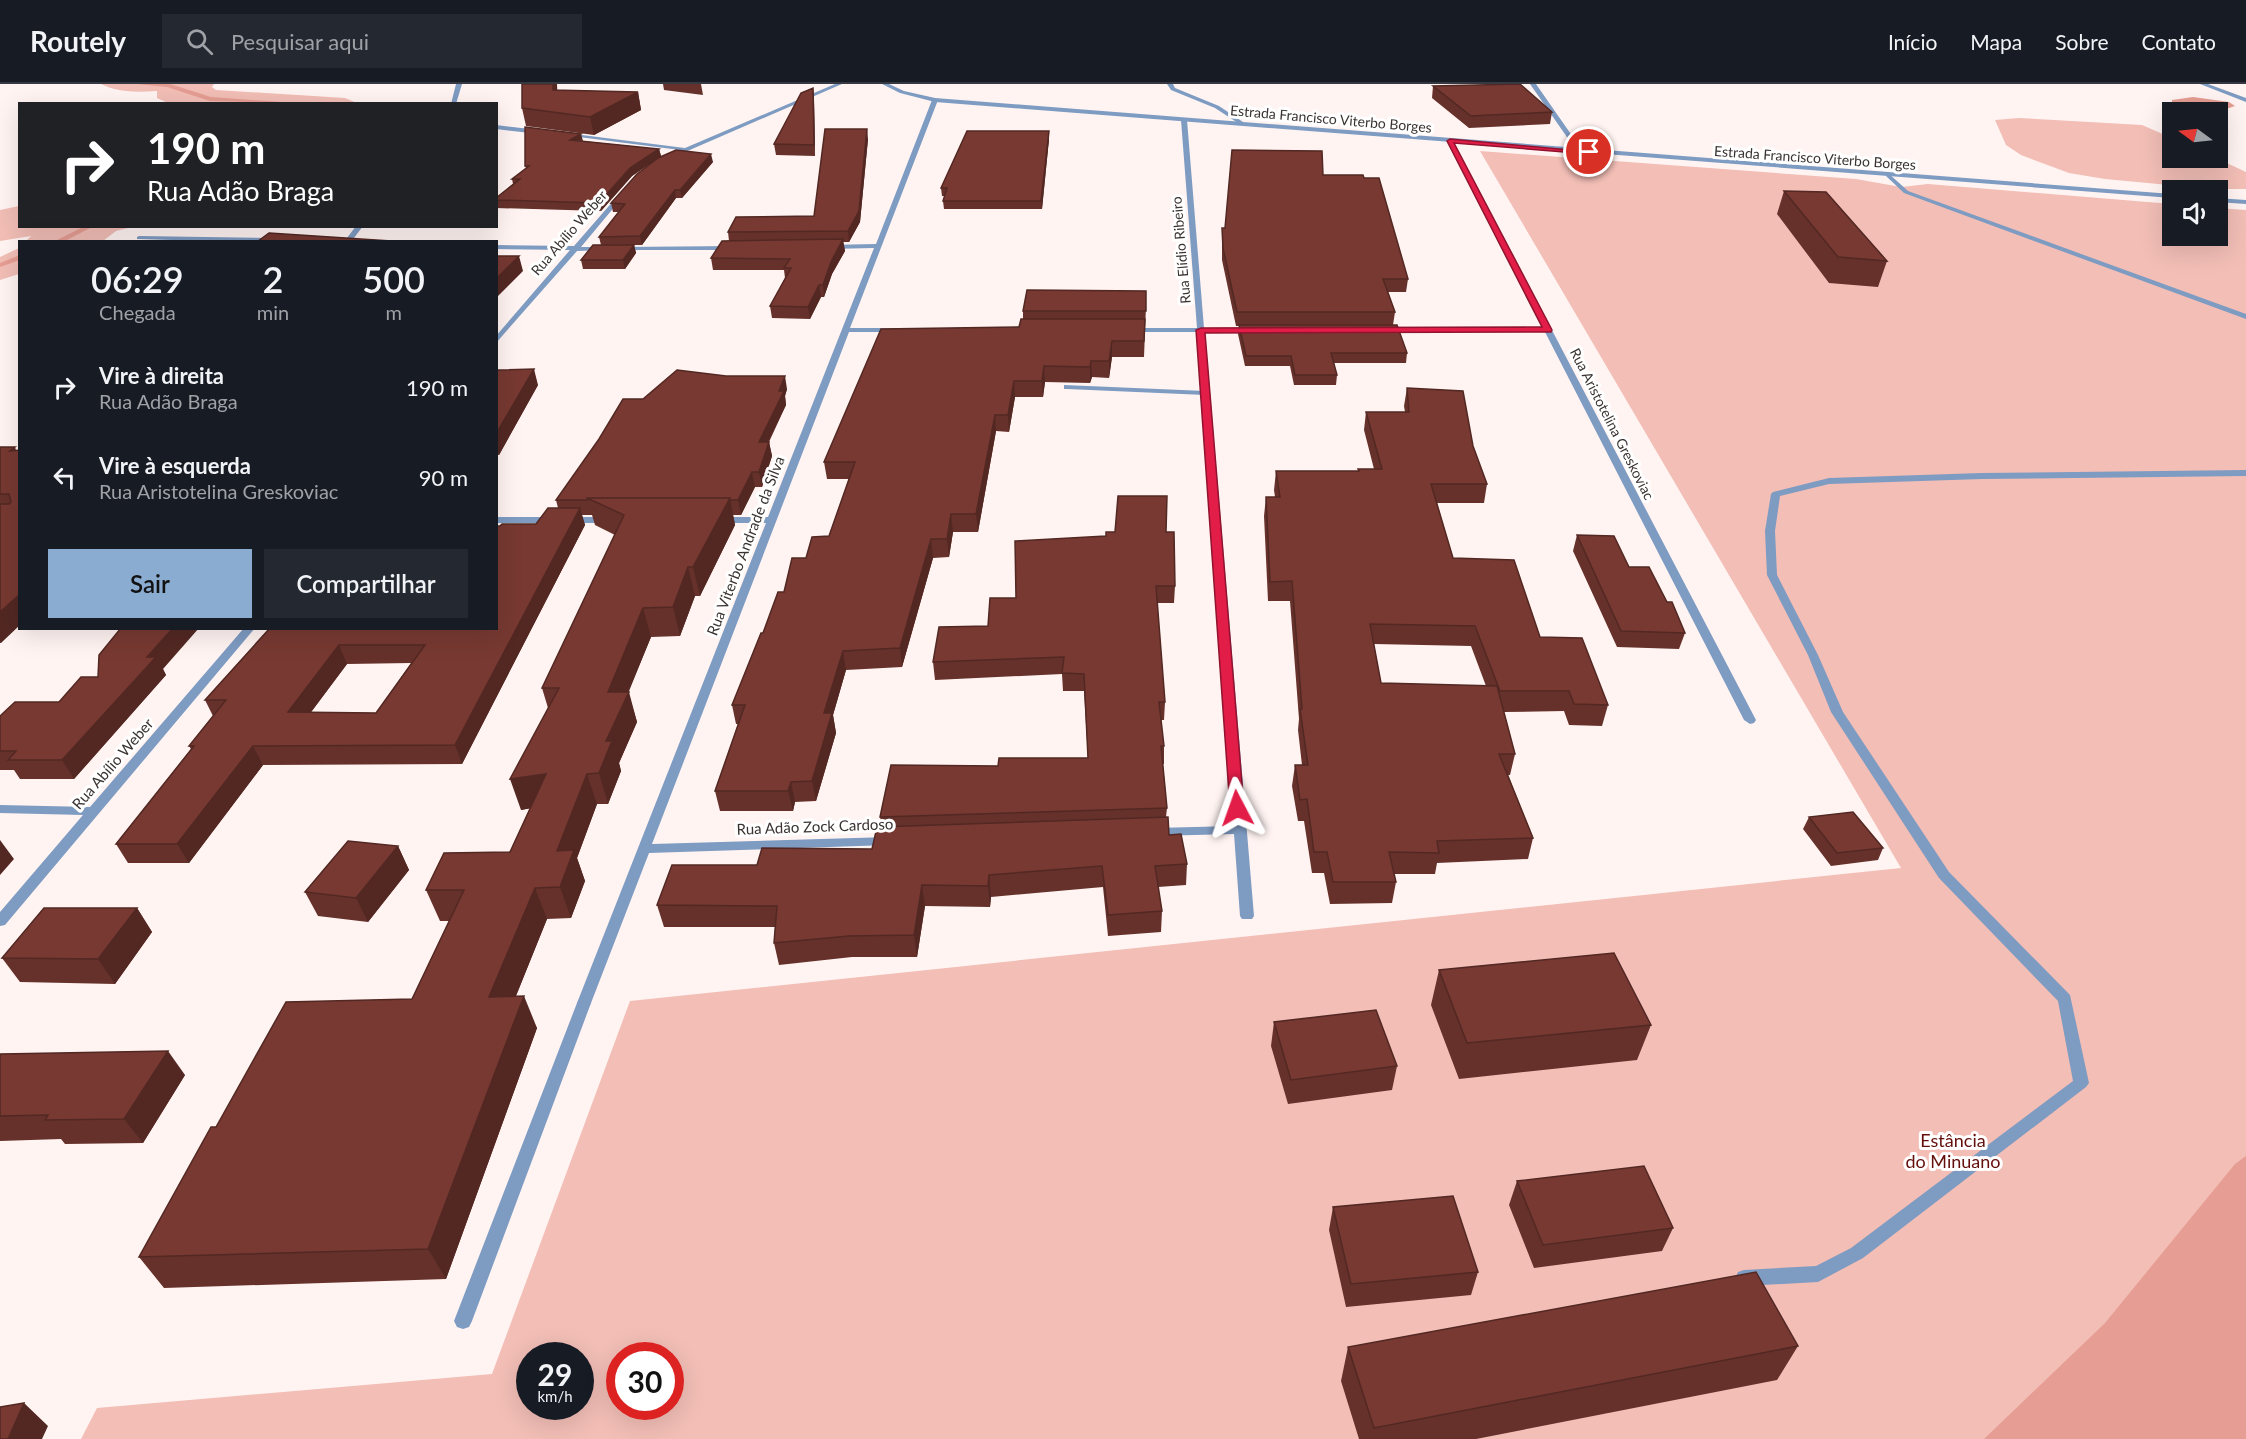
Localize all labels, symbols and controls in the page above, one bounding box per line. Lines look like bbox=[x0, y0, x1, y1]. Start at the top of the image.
search box bbox=[162, 14, 582, 68]
text: Routely bbox=[30, 24, 126, 58]
icon: search bbox=[183, 25, 216, 58]
text: Pesquisar aqui bbox=[231, 28, 369, 55]
text: Início bbox=[1888, 29, 1937, 54]
text: Mapa bbox=[1970, 29, 2022, 54]
text: Sobre bbox=[2055, 29, 2108, 54]
text: Contato bbox=[2141, 29, 2216, 54]
street label: Estrada Francisco Viterbo Borges bbox=[1230, 101, 1433, 136]
north arrow bbox=[2162, 102, 2228, 168]
map controls bbox=[2162, 102, 2228, 246]
text: 190 m bbox=[147, 123, 265, 173]
icon: right bbox=[48, 126, 126, 204]
pin bbox=[1563, 126, 1614, 177]
icon: arrive bbox=[1572, 135, 1605, 168]
street label: Estrada Francisco Viterbo Borges bbox=[1714, 142, 1917, 173]
text: Rua Adão Braga bbox=[147, 174, 334, 207]
button: sound bbox=[2162, 180, 2228, 246]
street label: Rua Abílio Weber bbox=[527, 187, 610, 279]
street label: Rua Elídio Ribeiro bbox=[1167, 196, 1194, 304]
text: 06:29 bbox=[91, 257, 184, 301]
text: 2 bbox=[263, 257, 283, 301]
text: 500 bbox=[362, 257, 425, 301]
text: Chegada bbox=[99, 300, 176, 324]
text: min bbox=[257, 300, 289, 324]
text: m bbox=[385, 300, 402, 324]
street label: Rua Aristotelina Greskoviac bbox=[1567, 345, 1658, 503]
text: Vire à direita bbox=[99, 362, 224, 389]
icon: right bbox=[48, 371, 81, 404]
text: 190 m bbox=[406, 374, 468, 401]
text: Rua Adão Braga bbox=[99, 389, 238, 413]
text: Vire à esquerda bbox=[99, 452, 251, 479]
street label: Rua Viterbo Andrade da Silva bbox=[702, 453, 788, 638]
icon: left bbox=[48, 461, 81, 494]
text: 90 m bbox=[419, 464, 468, 491]
text: Rua Aristotelina Greskoviac bbox=[99, 479, 338, 503]
button: Sair bbox=[48, 549, 252, 618]
button: Compartilhar bbox=[264, 549, 468, 618]
street label: Rua Abílio Weber bbox=[68, 714, 157, 812]
position arrow bbox=[1205, 776, 1269, 840]
street label: Rua Adão Zock Cardoso bbox=[736, 814, 894, 838]
park label: Estância do Minuano bbox=[1905, 1129, 2001, 1172]
speed limit sign: 30 bbox=[606, 1342, 684, 1420]
text: 29 bbox=[538, 1356, 572, 1392]
text: km/h bbox=[537, 1387, 573, 1405]

